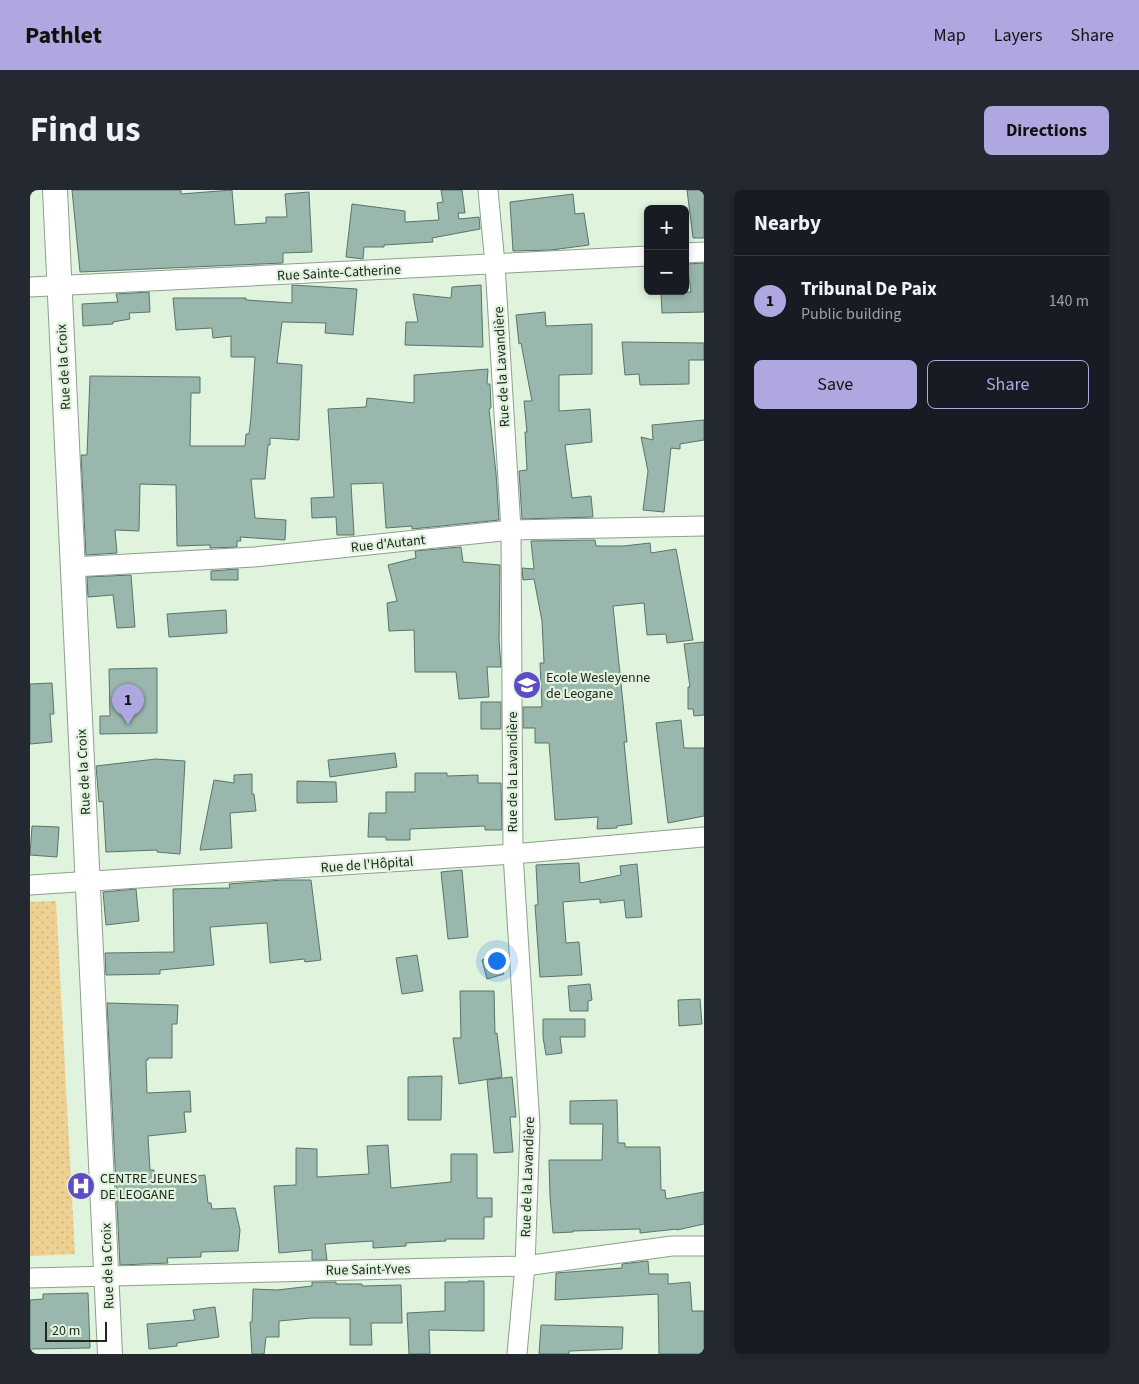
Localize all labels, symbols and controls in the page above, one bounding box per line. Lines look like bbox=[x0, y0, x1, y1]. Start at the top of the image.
text: Pathlet bbox=[25, 18, 102, 53]
text: Map bbox=[934, 23, 966, 48]
text: Layers bbox=[994, 23, 1043, 48]
text: Share bbox=[1071, 23, 1114, 48]
text: Find us bbox=[30, 105, 140, 155]
button: Directions bbox=[984, 106, 1109, 155]
map controls bbox=[644, 205, 689, 295]
button: + bbox=[644, 205, 689, 250]
text: Nearby bbox=[754, 208, 821, 238]
button: − bbox=[644, 250, 689, 295]
street label: Rue Sainte-Catherine bbox=[277, 260, 402, 286]
text: Tribunal De Paix bbox=[801, 276, 937, 303]
text: 1 bbox=[766, 290, 774, 312]
text: 140 m bbox=[1049, 290, 1089, 312]
text: Public building bbox=[801, 303, 901, 325]
street label: Rue de la Lavandière bbox=[489, 306, 515, 428]
street label: Rue de la Croix bbox=[52, 323, 76, 411]
button: Save bbox=[754, 360, 917, 409]
button: Share bbox=[927, 360, 1089, 409]
street label: Rue d'Autant bbox=[350, 530, 427, 558]
place label: Ecole Wesleyenne de Leogane bbox=[546, 668, 650, 704]
school or university icon: Ecole Wesleyenne de Leogane bbox=[512, 670, 542, 700]
pin: 1 bbox=[112, 684, 144, 725]
street label: Rue de la Lavandière bbox=[503, 711, 523, 832]
street label: Rue de la Croix bbox=[72, 728, 96, 816]
street label: Rue de l'Hôpital bbox=[320, 852, 415, 878]
your location bbox=[484, 948, 510, 974]
street label: Rue de la Lavandière bbox=[516, 1116, 540, 1238]
place label: CENTRE JEUNES DE LEOGANE bbox=[100, 1169, 197, 1205]
hospital icon: CENTRE JEUNES DE LEOGANE bbox=[66, 1171, 96, 1201]
street label: Rue de la Croix bbox=[96, 1222, 119, 1309]
street label: Rue Saint-Yves bbox=[326, 1259, 411, 1281]
scale bar bbox=[45, 1319, 108, 1342]
text: 20 m bbox=[52, 1321, 80, 1341]

